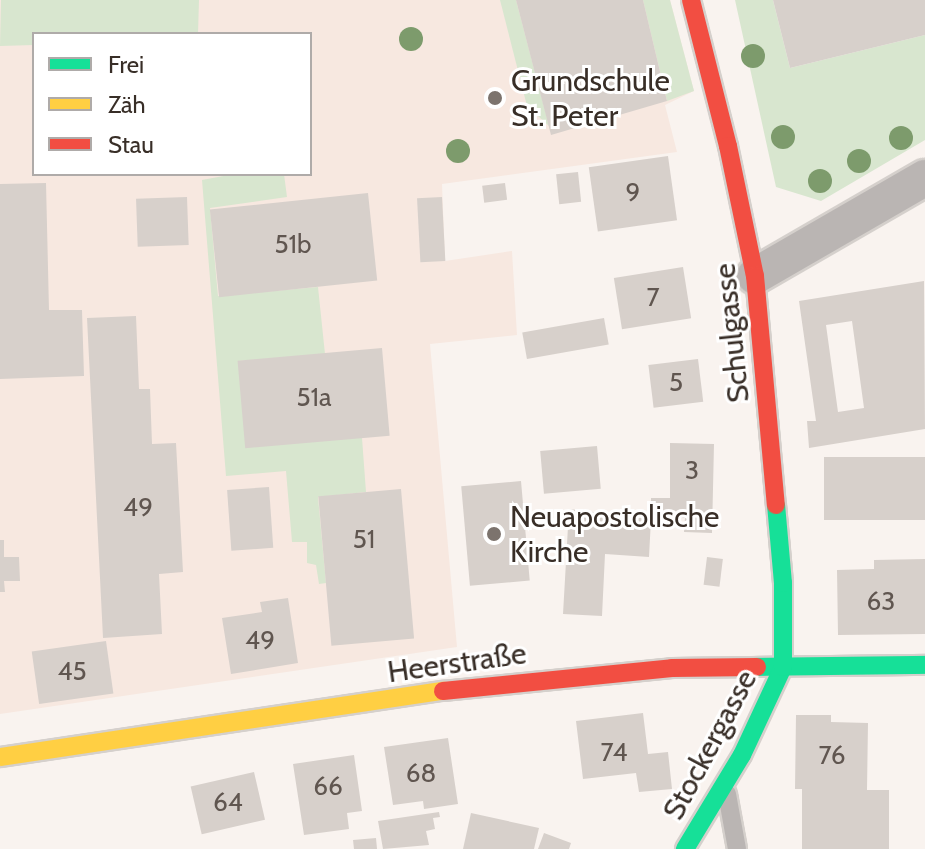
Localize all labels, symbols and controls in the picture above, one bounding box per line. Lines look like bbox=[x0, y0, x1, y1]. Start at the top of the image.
legend bbox=[32, 32, 312, 176]
text: Frei bbox=[108, 50, 144, 79]
place label: Grundschule St. Peter bbox=[511, 63, 670, 134]
marker: Grundschule St. Peter bbox=[486, 89, 504, 107]
text: Zäh bbox=[108, 90, 145, 119]
text: Stau bbox=[108, 130, 154, 159]
house number: 9 bbox=[626, 177, 640, 209]
house number: 51b bbox=[275, 229, 311, 261]
street label: Schulgasse bbox=[707, 262, 757, 404]
house number: 7 bbox=[646, 282, 660, 314]
house number: 5 bbox=[669, 367, 683, 399]
house number: 51a bbox=[296, 382, 332, 414]
house number: 3 bbox=[685, 455, 699, 487]
house number: 49 bbox=[123, 492, 153, 524]
place label: Neuapostolische Kirche bbox=[510, 499, 719, 570]
house number: 51 bbox=[353, 524, 375, 556]
marker: Neuapostolische Kirche bbox=[485, 525, 503, 543]
house number: 63 bbox=[867, 586, 895, 618]
house number: 49 bbox=[245, 625, 275, 657]
street label: Heerstraße bbox=[385, 635, 529, 691]
house number: 45 bbox=[57, 656, 87, 688]
street label: Stockergasse bbox=[656, 664, 764, 826]
house number: 74 bbox=[600, 737, 628, 769]
house number: 76 bbox=[818, 740, 846, 772]
house number: 68 bbox=[406, 758, 436, 790]
house number: 66 bbox=[313, 771, 343, 803]
house number: 64 bbox=[213, 787, 243, 819]

